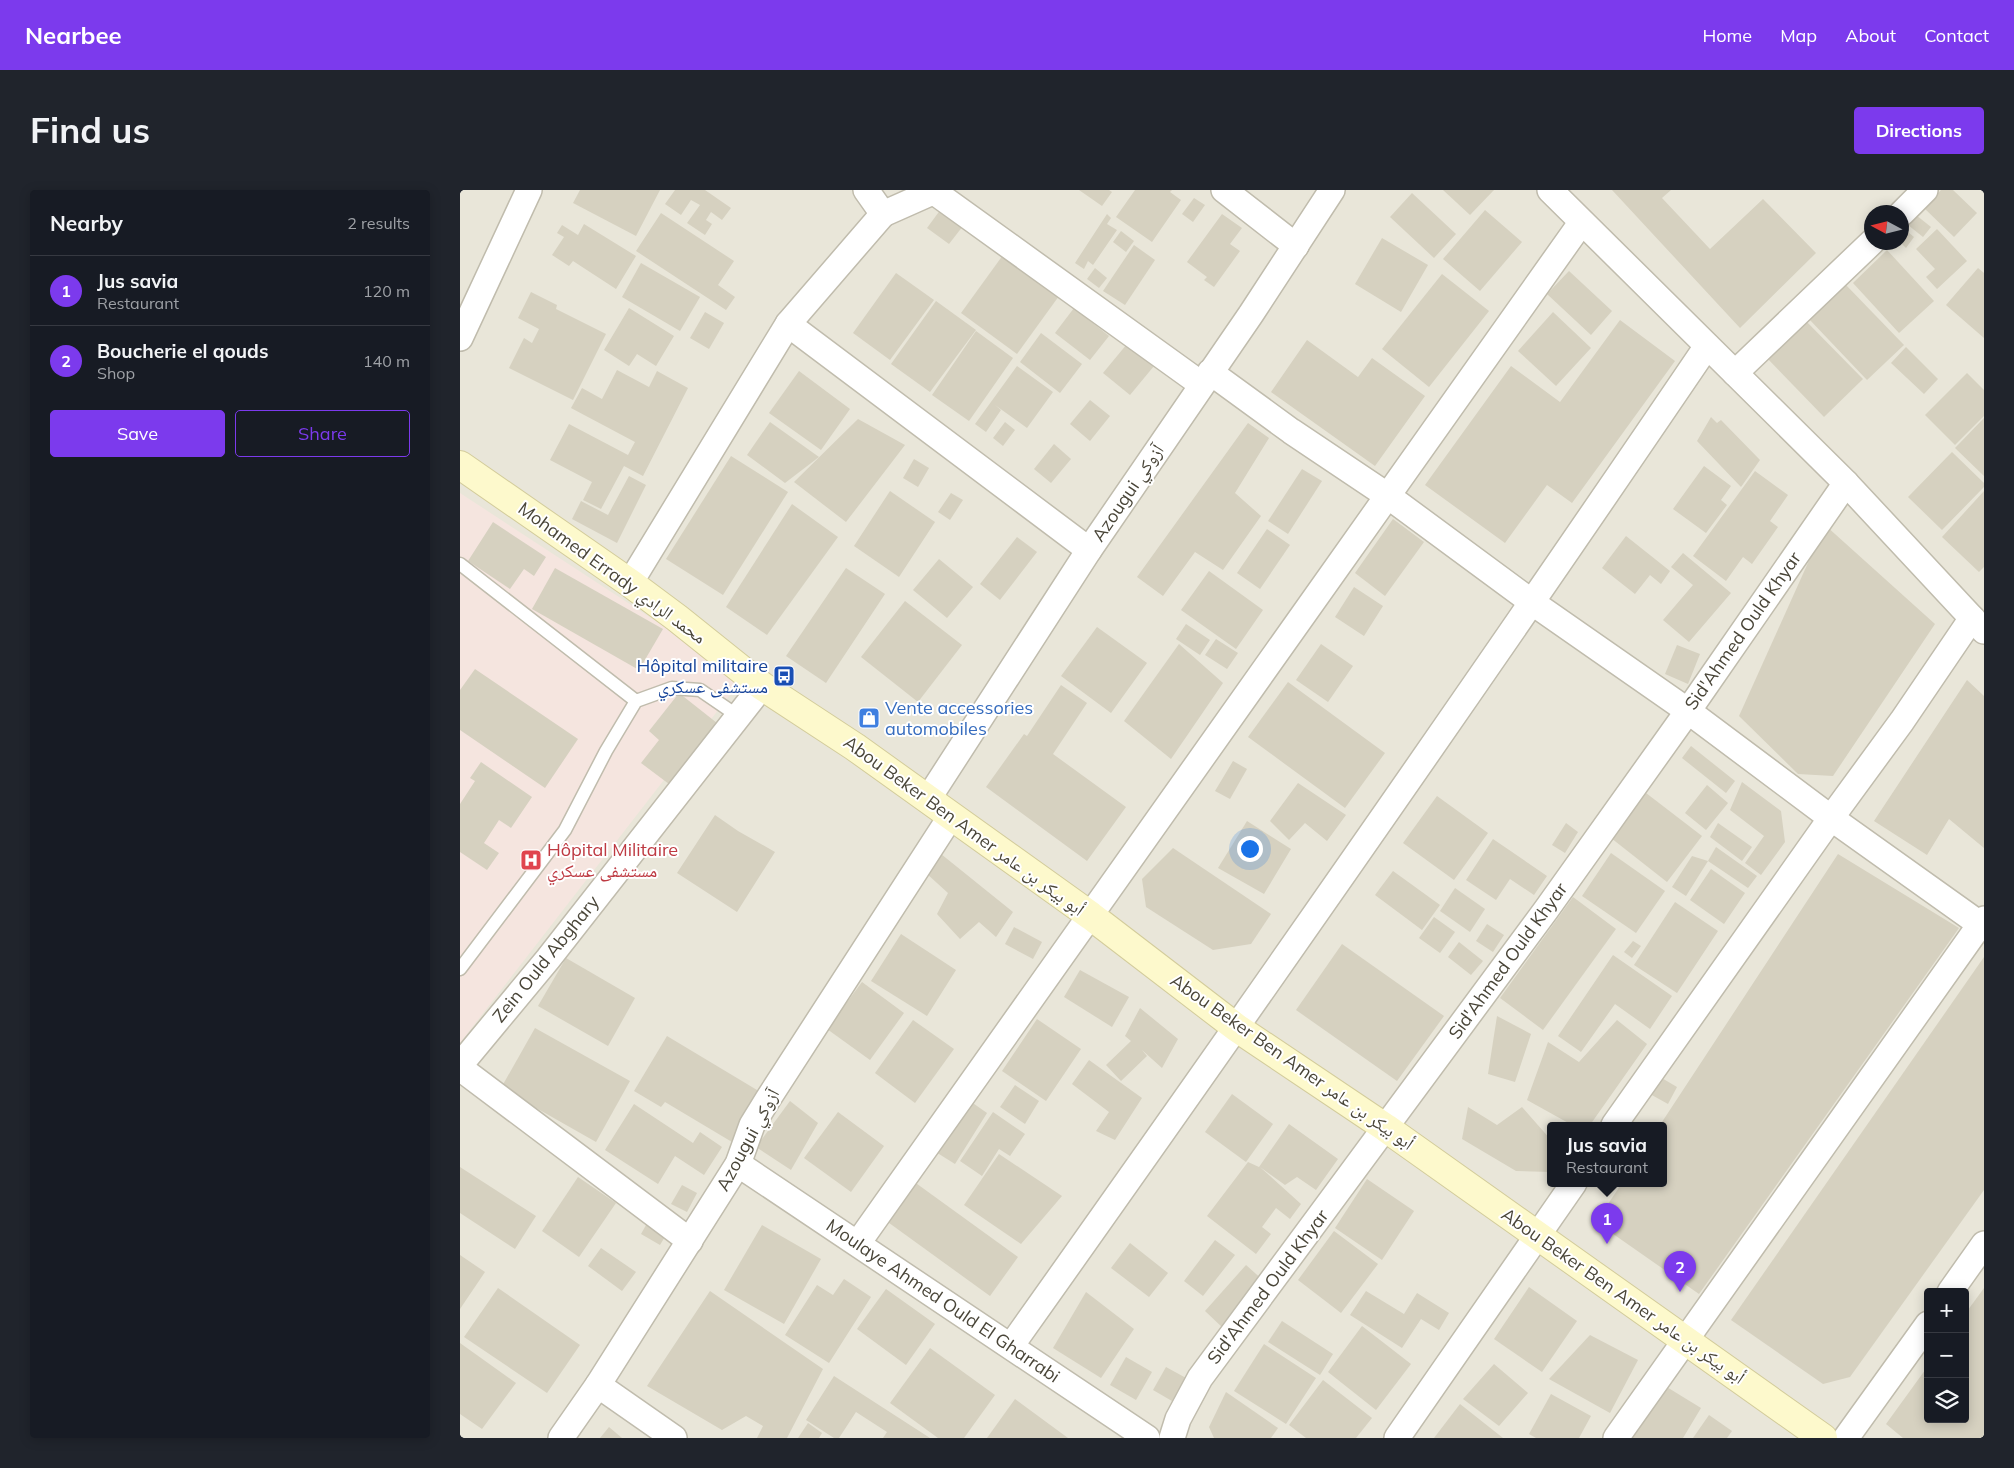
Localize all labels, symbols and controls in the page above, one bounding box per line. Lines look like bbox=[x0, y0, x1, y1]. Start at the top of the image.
text: Nearbee bbox=[25, 20, 122, 50]
text: Home bbox=[1702, 24, 1752, 47]
text: Map bbox=[1780, 24, 1817, 47]
text: About bbox=[1845, 24, 1896, 47]
text: Contact bbox=[1924, 24, 1989, 47]
button: Directions bbox=[1854, 107, 1984, 154]
text: Find us bbox=[30, 108, 150, 152]
north arrow bbox=[1864, 205, 1909, 250]
text: Nearby bbox=[50, 210, 123, 236]
text: 2 results bbox=[347, 213, 410, 233]
text: Jus savia bbox=[97, 269, 178, 293]
text: 1 bbox=[61, 281, 71, 301]
text: 120 m bbox=[363, 281, 410, 301]
text: Restaurant bbox=[97, 293, 179, 313]
text: Boucherie el qouds bbox=[97, 339, 268, 363]
text: 2 bbox=[61, 351, 71, 371]
text: 140 m bbox=[363, 351, 410, 371]
text: Shop bbox=[97, 363, 135, 383]
button: Save bbox=[50, 410, 225, 457]
button: Share bbox=[235, 410, 410, 457]
street label: Azougui آزوكي bbox=[1087, 439, 1172, 548]
street label: Mohamed Errady محمد الرادي bbox=[512, 497, 711, 651]
street label: Sid'Ahmed Ould Khyar bbox=[1679, 547, 1806, 714]
place label: Hôpital militaire مستشفى عسكري bbox=[637, 654, 768, 702]
bus stop icon: Hôpital militaire مستشفى عسكري bbox=[772, 664, 796, 688]
place label: Vente accessories automobiles bbox=[885, 696, 1033, 740]
shop icon: Vente accessories automobiles bbox=[857, 706, 881, 730]
street label: Abou Beker Ben Amer أبو بيكر بن عامر bbox=[839, 730, 1089, 921]
your location bbox=[1237, 836, 1263, 862]
place label: Hôpital Militaire مستشفى عسكري bbox=[547, 838, 678, 886]
hospital icon: Hôpital Militaire مستشفى عسكري bbox=[519, 848, 543, 872]
street label: Sid'Ahmed Ould Khyar bbox=[1443, 878, 1572, 1043]
street label: Zein Ould Abghary bbox=[487, 890, 604, 1027]
street label: Abou Beker Ben Amer أبو بيكر بن عامر bbox=[1166, 968, 1419, 1155]
street label: Azougui آزوكي bbox=[711, 1084, 788, 1197]
popup bbox=[1547, 1122, 1667, 1187]
text: Jus savia bbox=[1566, 1133, 1647, 1157]
text: Restaurant bbox=[1566, 1157, 1648, 1177]
street label: Abou Beker Ben Amer أبو بيكر بن عامر bbox=[1497, 1202, 1750, 1389]
pin: 1 bbox=[1591, 1203, 1623, 1244]
street label: Sid'Ahmed Ould Khyar bbox=[1202, 1204, 1334, 1369]
street label: Moulaye Ahmed Ould El Gharrabi bbox=[822, 1214, 1064, 1388]
pin: 2 bbox=[1664, 1251, 1696, 1292]
map controls bbox=[1924, 1288, 1969, 1423]
button: + bbox=[1924, 1288, 1969, 1333]
button: − bbox=[1924, 1333, 1969, 1378]
button: layers bbox=[1924, 1378, 1969, 1423]

